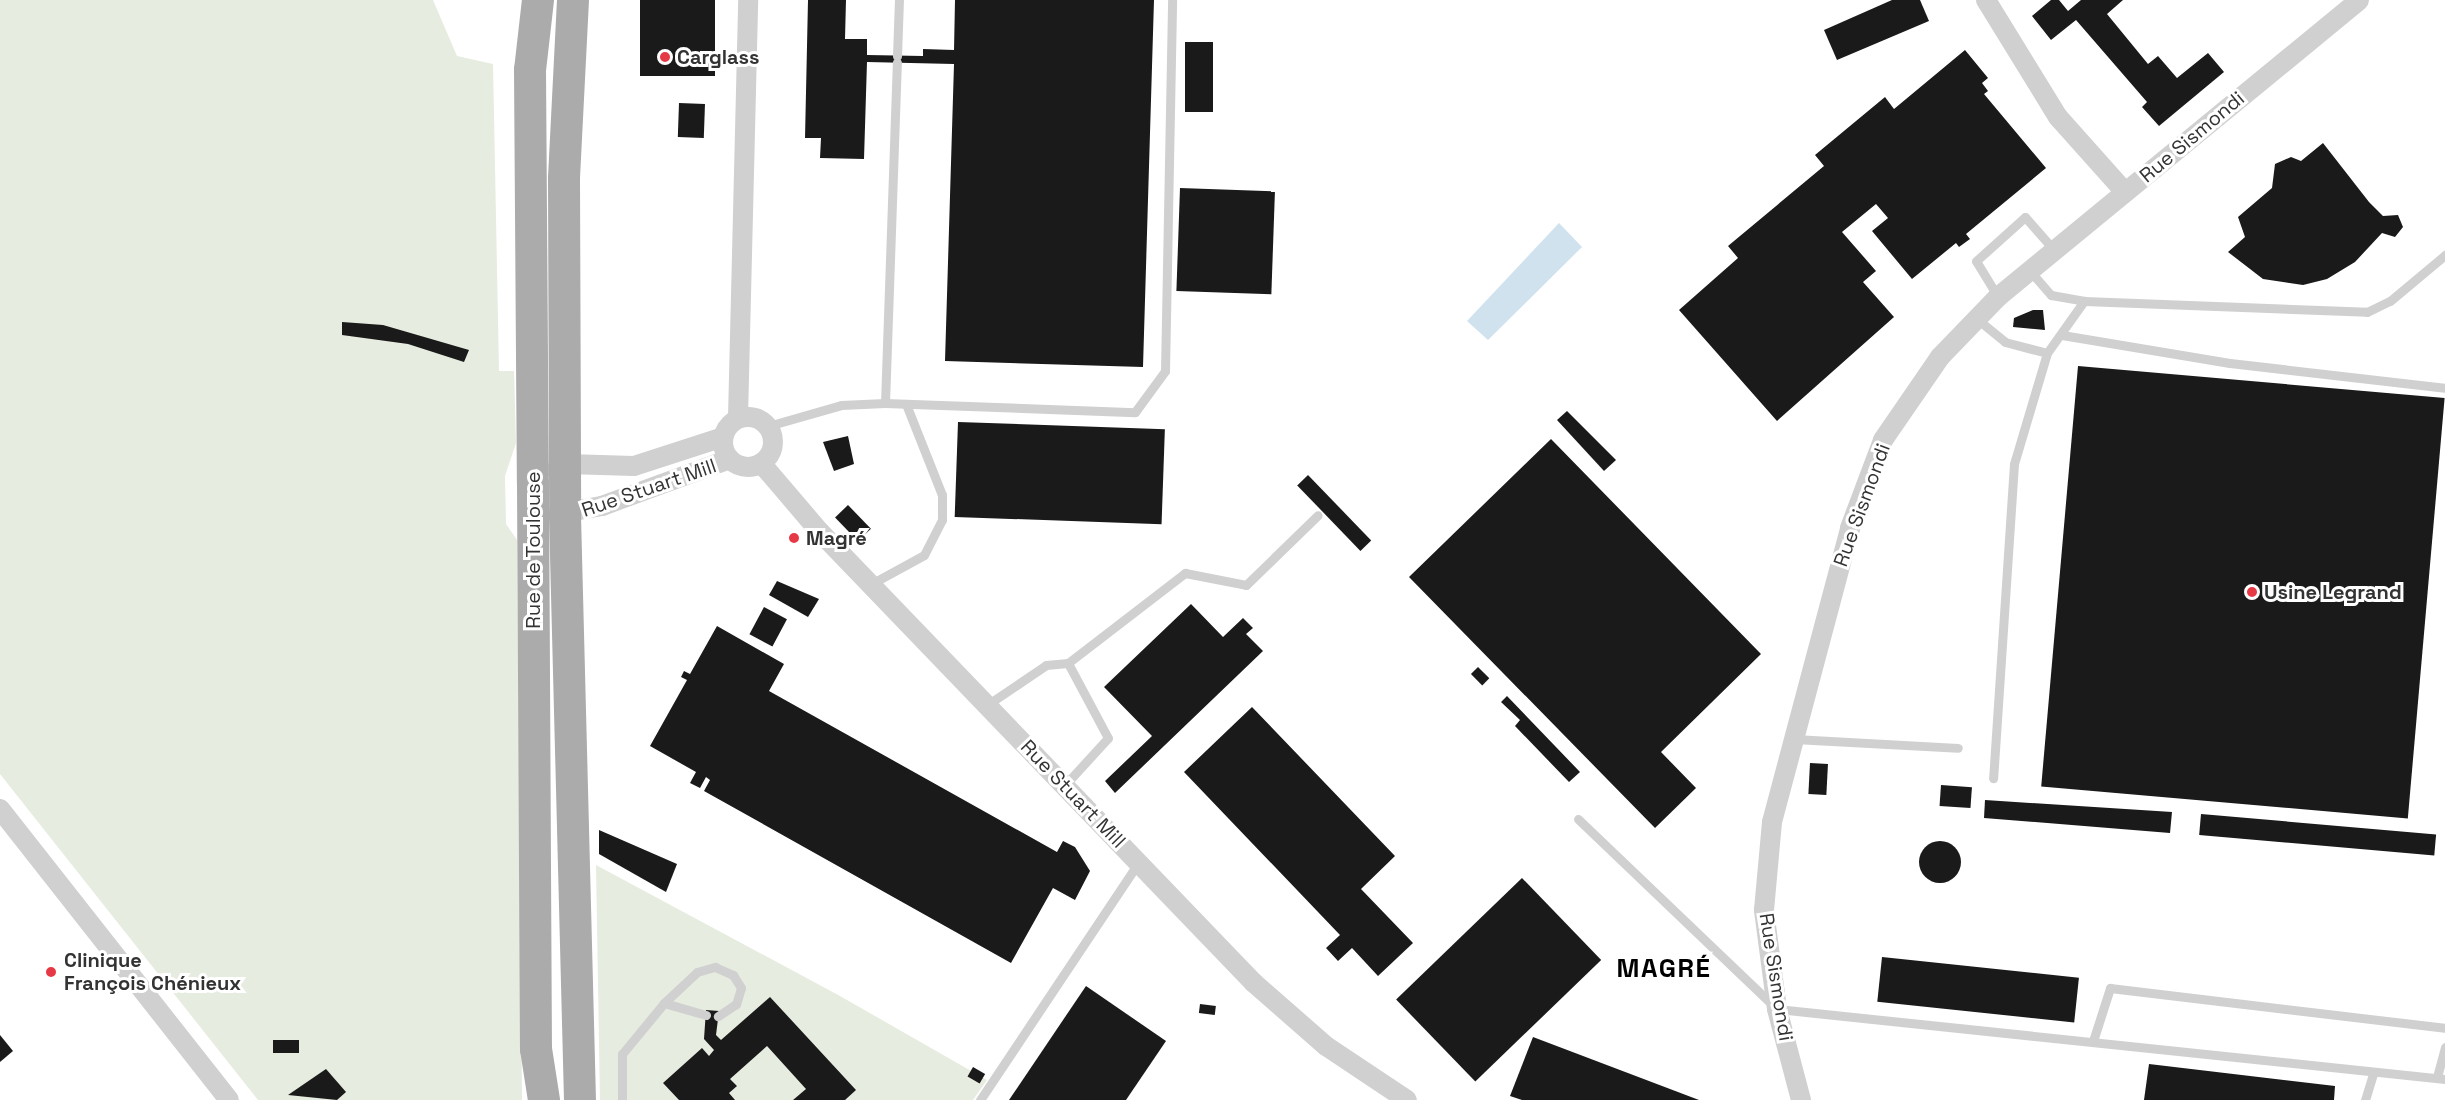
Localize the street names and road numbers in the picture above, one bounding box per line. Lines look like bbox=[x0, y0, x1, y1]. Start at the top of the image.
street label: Rue Sismondi bbox=[2135, 86, 2249, 188]
street label: Rue Sismondi bbox=[1829, 440, 1895, 570]
street label: Rue Stuart Mill bbox=[578, 454, 720, 522]
street label: Rue de Toulouse bbox=[521, 471, 545, 629]
street label: Rue Stuart Mill bbox=[1015, 735, 1131, 853]
street label: Rue Sismondi bbox=[1754, 911, 1798, 1043]

